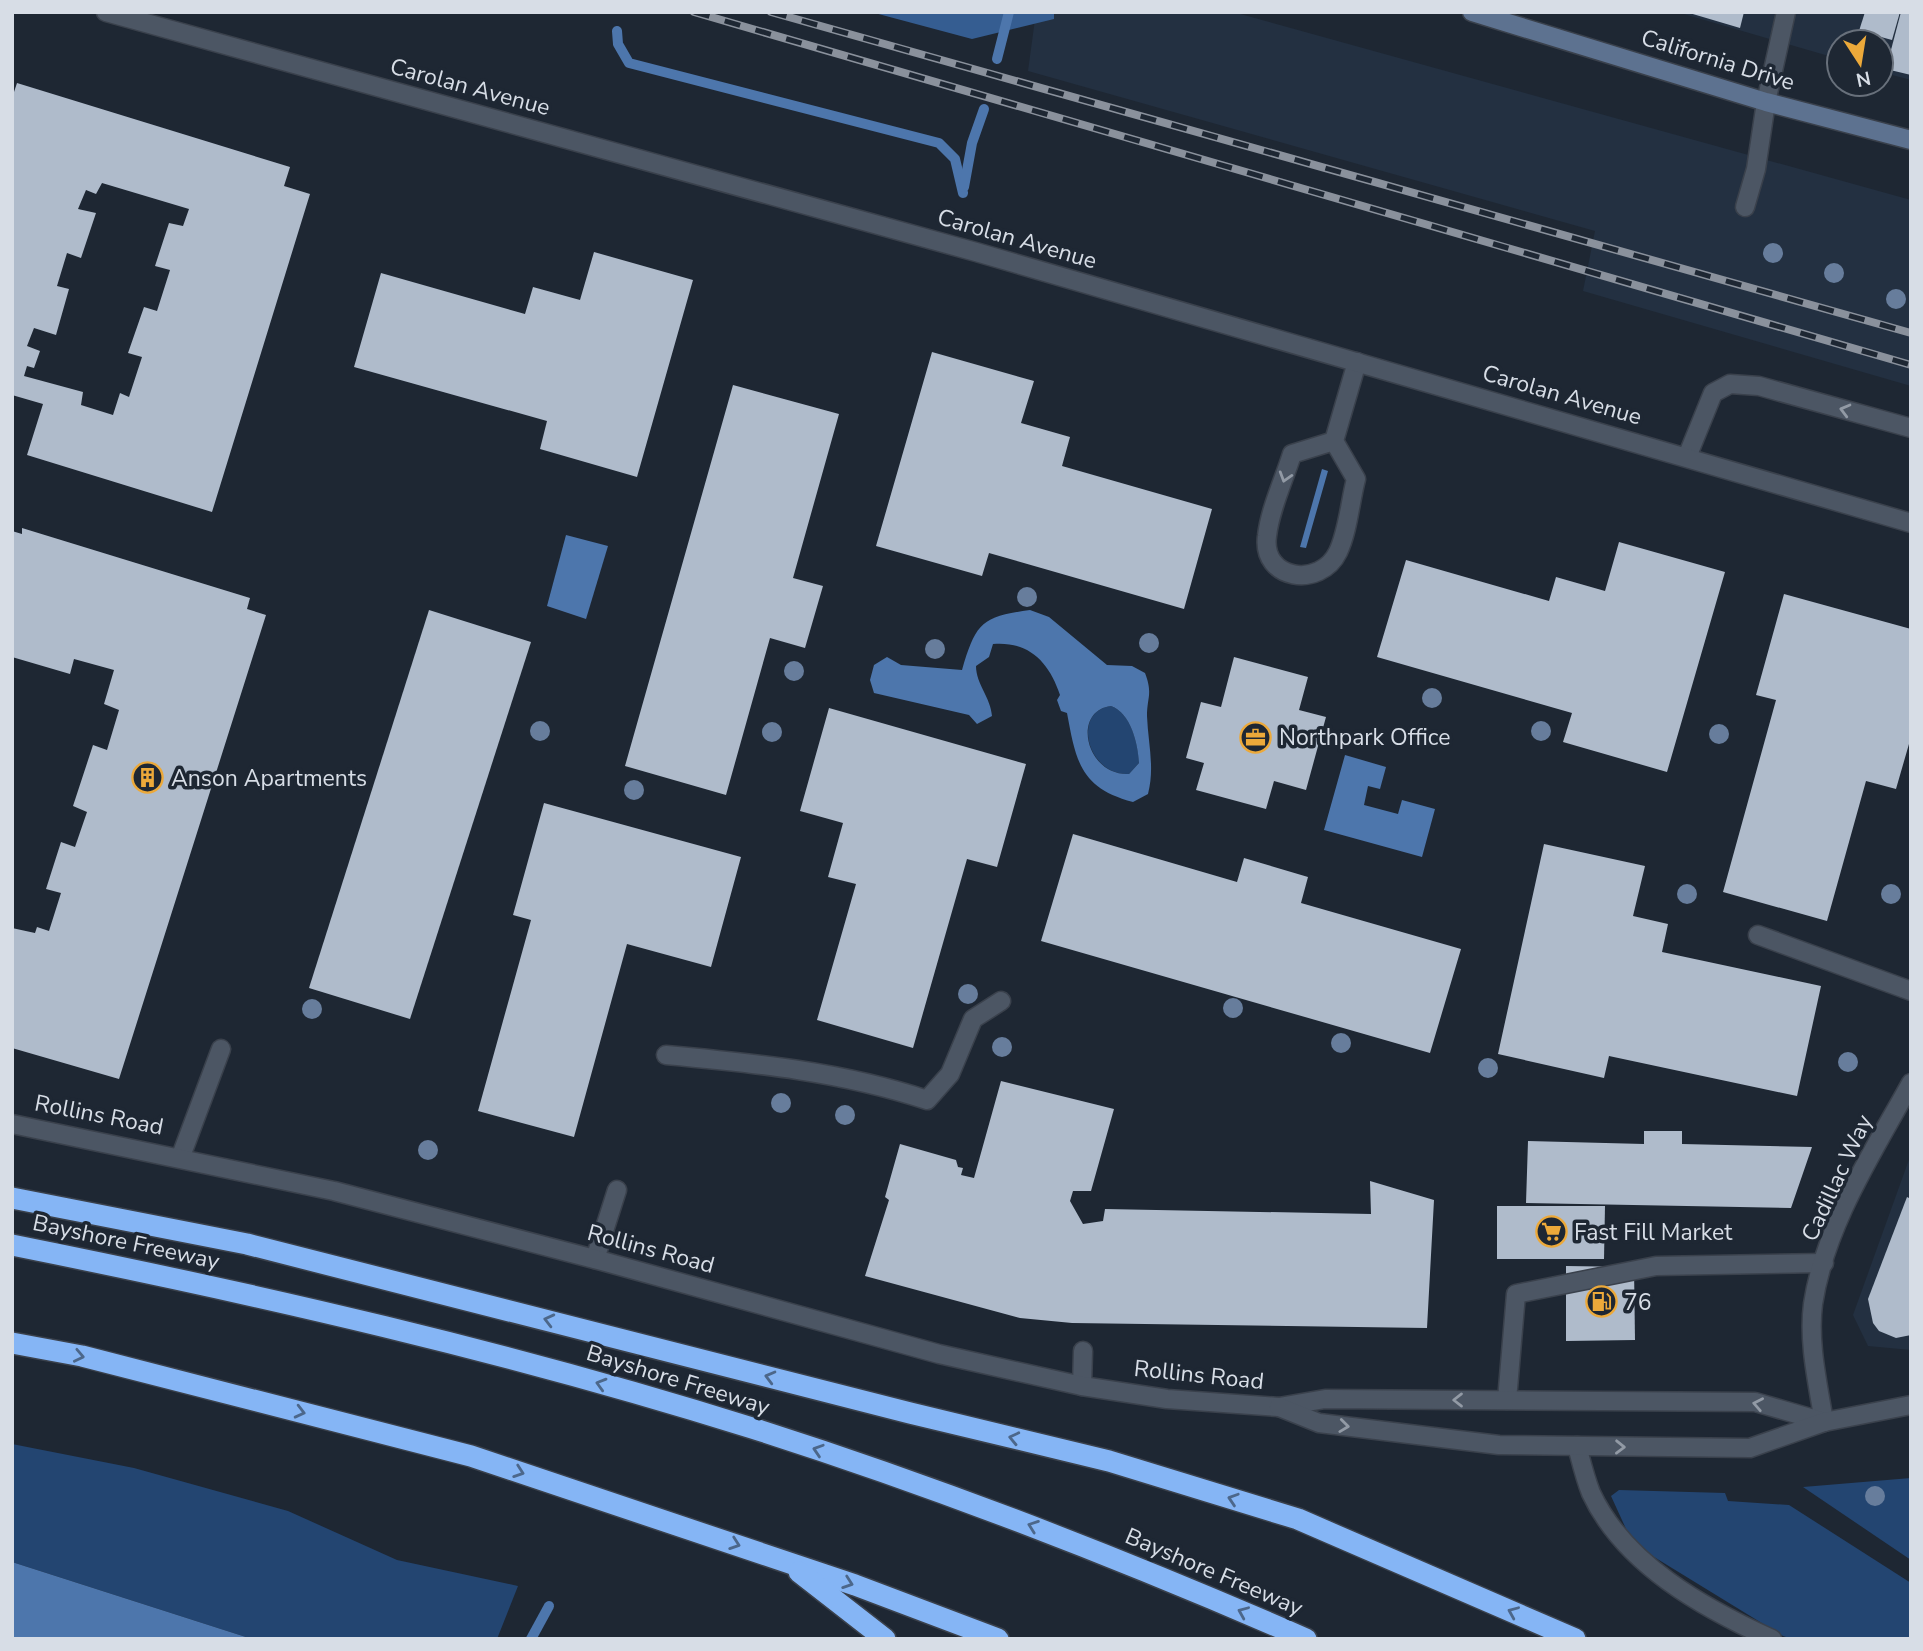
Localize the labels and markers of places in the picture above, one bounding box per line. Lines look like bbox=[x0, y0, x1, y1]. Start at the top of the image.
office icon: Northpark Office bbox=[1239, 720, 1273, 754]
place label: Northpark Office bbox=[1279, 722, 1450, 753]
building icon: Anson Apartments bbox=[131, 761, 165, 795]
place label: Anson Apartments bbox=[171, 763, 367, 794]
supermarket icon: Fast Fill Market bbox=[1534, 1215, 1568, 1249]
place label: Fast Fill Market bbox=[1574, 1217, 1733, 1248]
fuel station icon: 76 bbox=[1584, 1285, 1618, 1319]
place label: 76 bbox=[1624, 1287, 1652, 1318]

